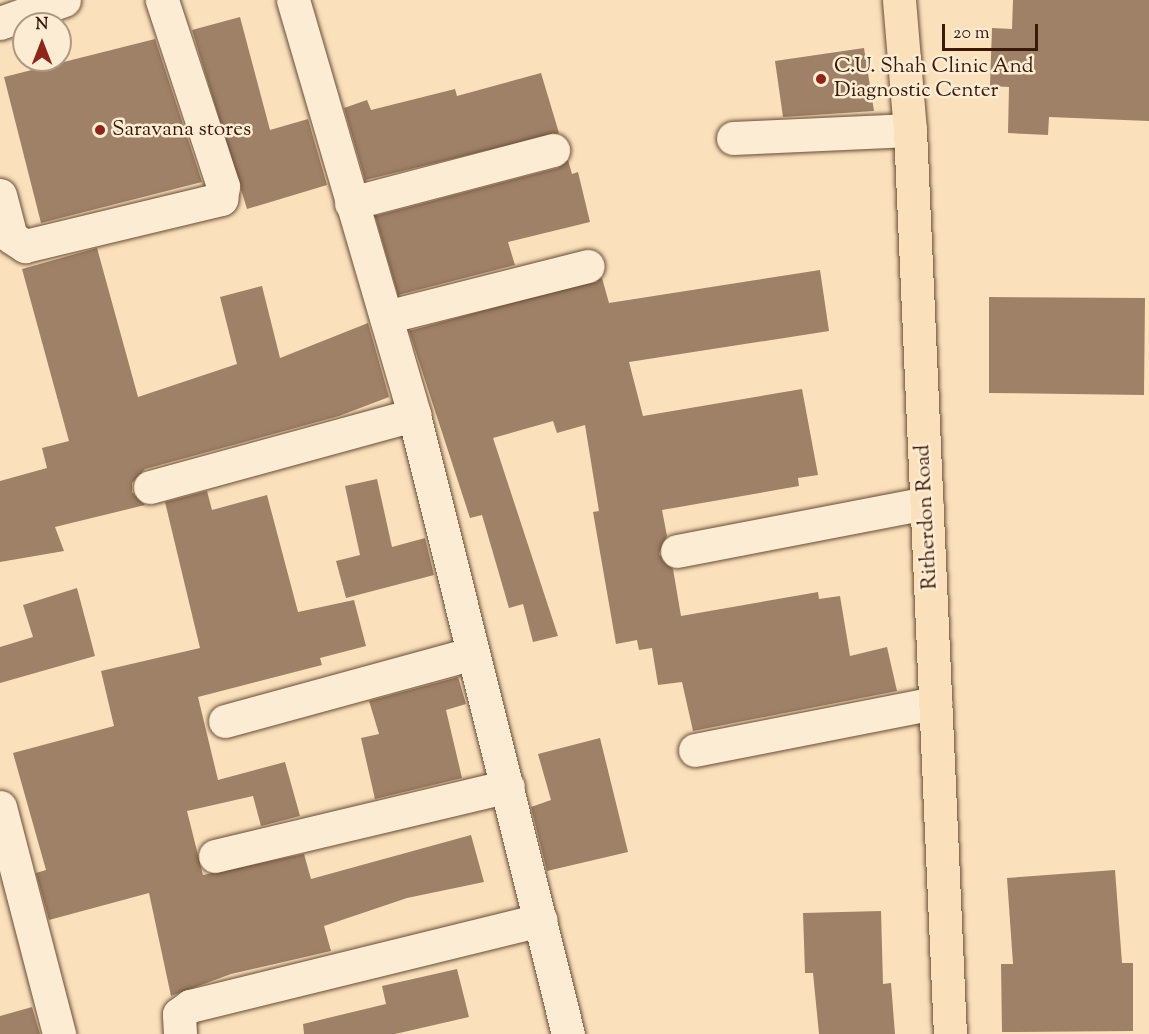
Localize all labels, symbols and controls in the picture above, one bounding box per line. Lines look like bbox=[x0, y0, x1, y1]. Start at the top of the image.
north arrow bbox=[12, 12, 72, 72]
scale bar bbox=[945, 12, 1041, 50]
text: N bbox=[36, 14, 48, 37]
text: 20 m bbox=[953, 21, 990, 47]
place label: C.U. Shah Clinic And Diagnostic Center bbox=[834, 54, 1034, 104]
marker: C.U. Shah Clinic And Diagnostic Center bbox=[812, 70, 830, 88]
place label: Saravana stores bbox=[112, 117, 251, 143]
marker: Saravana stores bbox=[93, 123, 107, 137]
street label: Ritherdon Road bbox=[911, 444, 943, 590]

